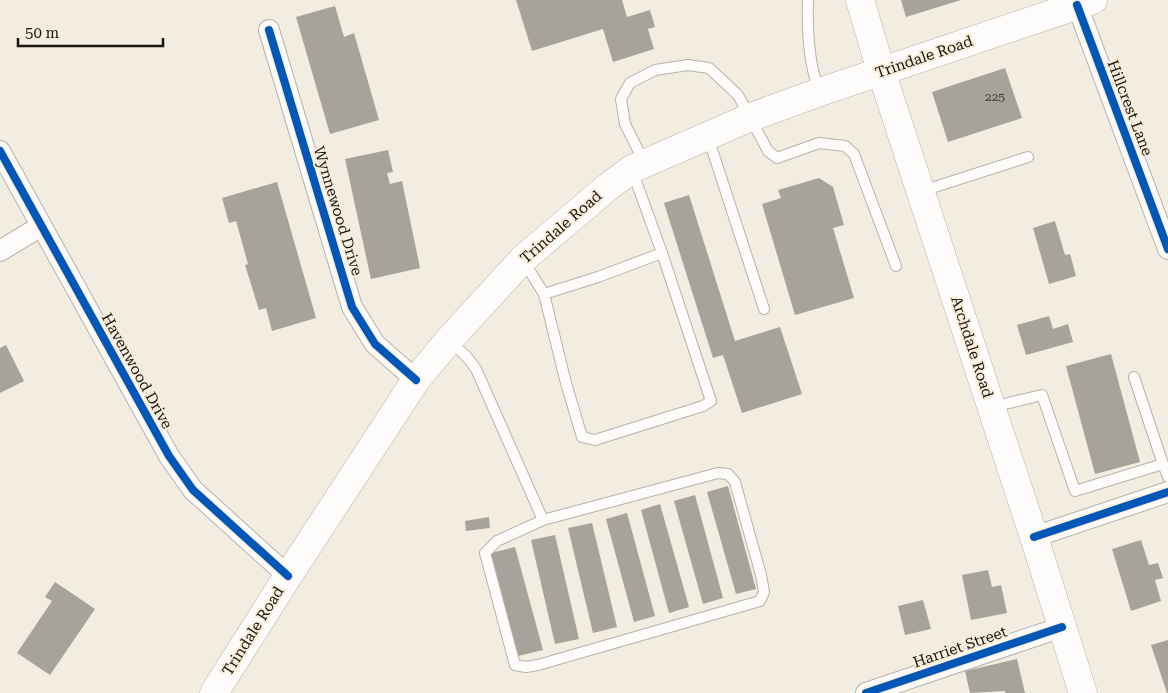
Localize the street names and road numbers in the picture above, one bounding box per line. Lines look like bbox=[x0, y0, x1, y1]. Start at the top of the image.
street label: Trindale Road bbox=[873, 32, 975, 82]
street label: Hillcrest Lane bbox=[1103, 58, 1157, 158]
street label: Wynnewood Drive bbox=[310, 144, 366, 278]
street label: Trindale Road bbox=[517, 187, 606, 267]
street label: Archdale Road bbox=[947, 294, 997, 400]
street label: Havenwood Drive bbox=[98, 310, 176, 432]
street label: Trindale Road bbox=[218, 583, 288, 679]
street label: Harriet Street bbox=[911, 622, 1010, 672]

